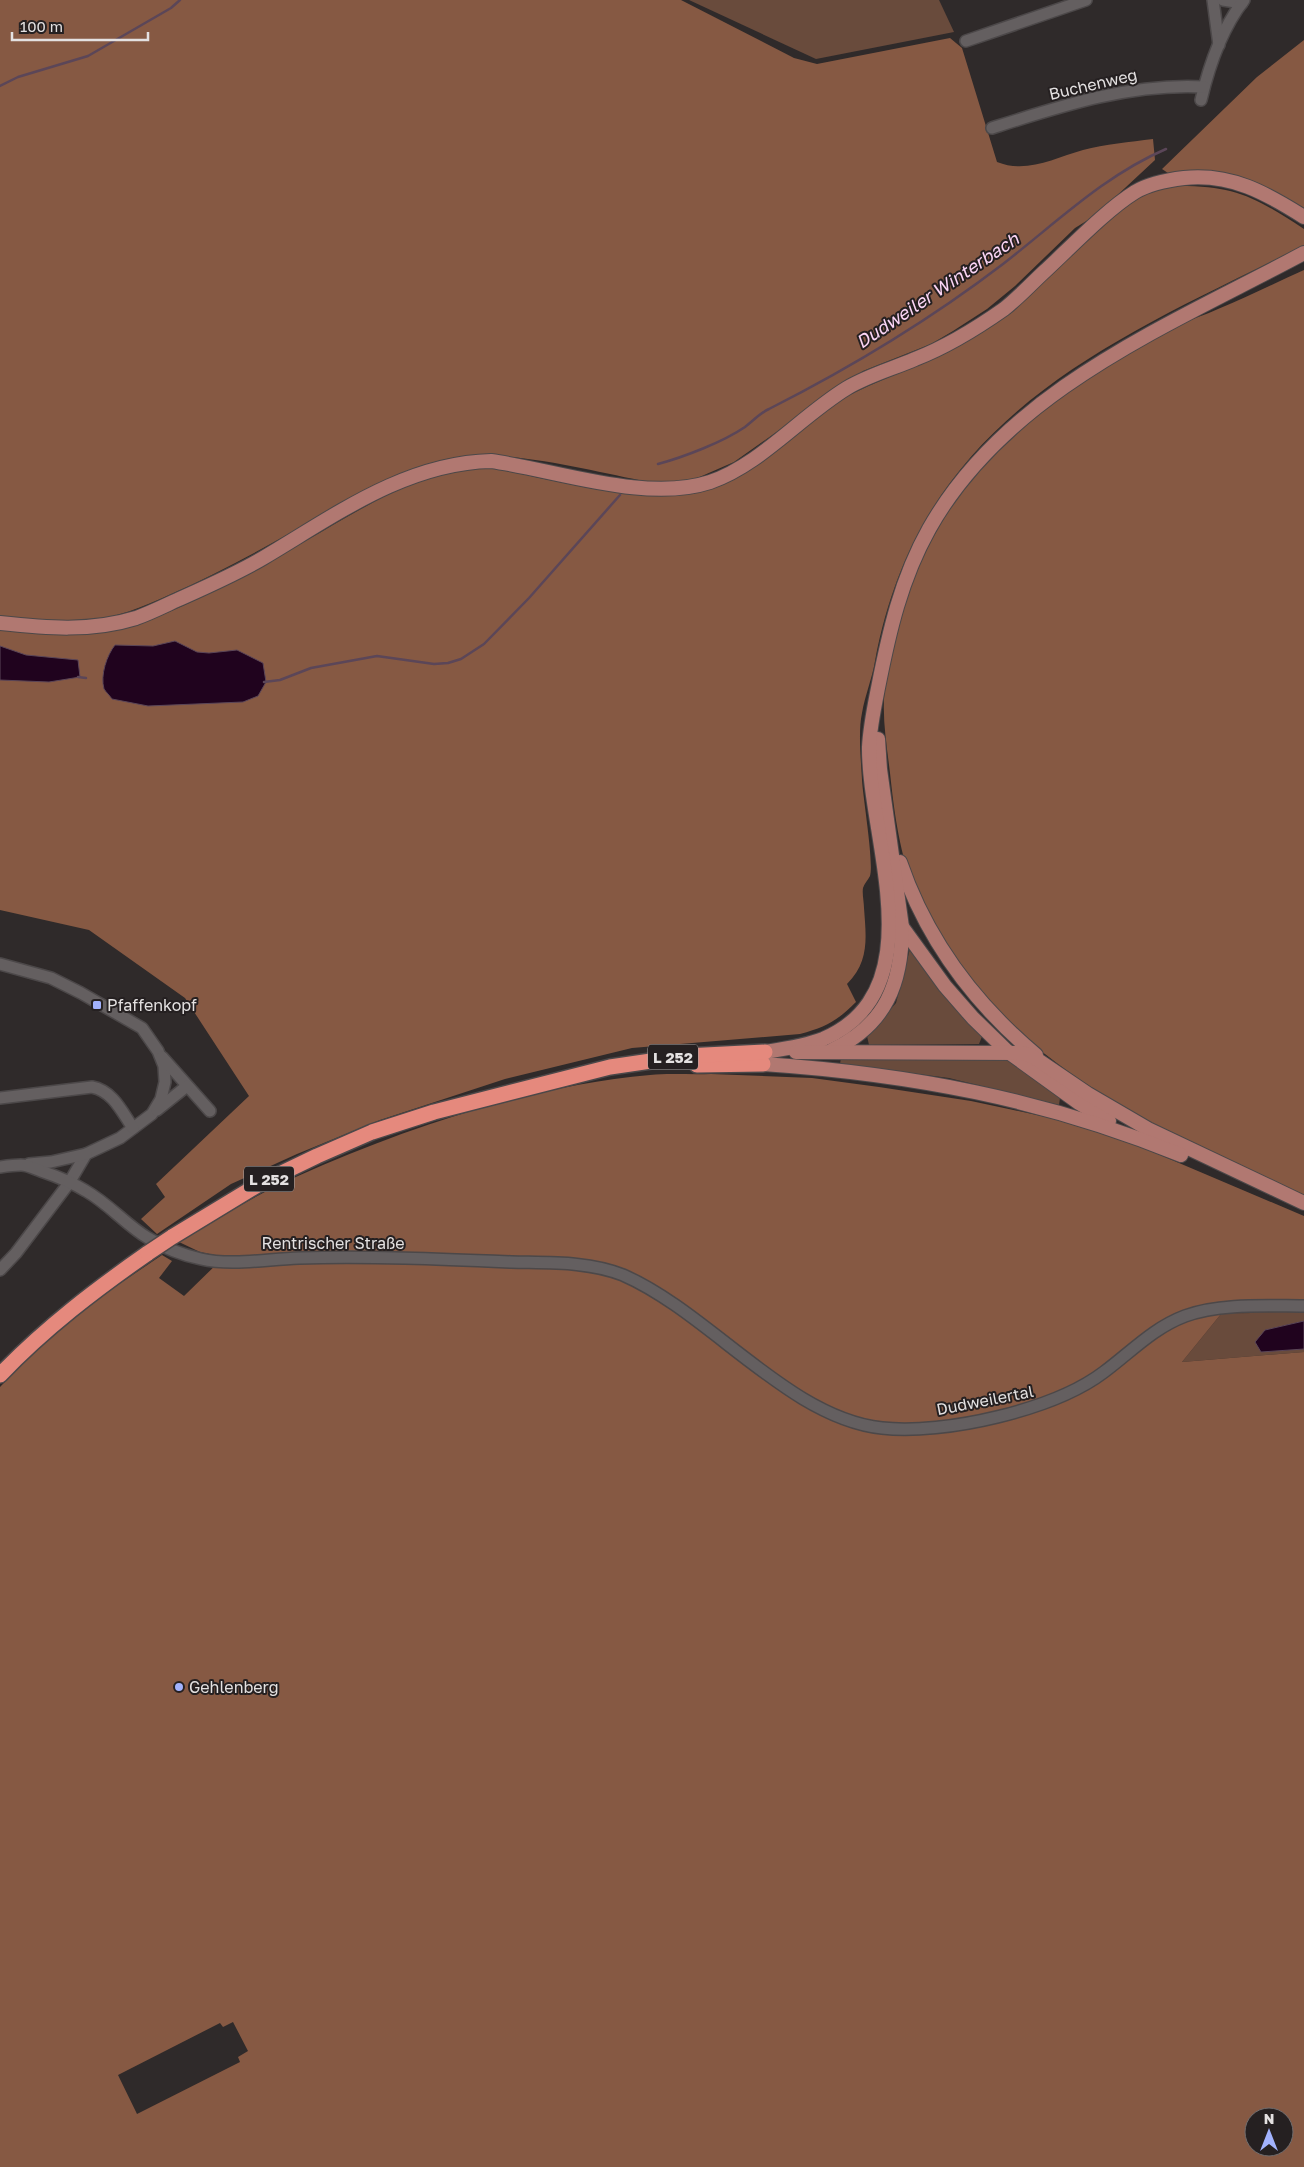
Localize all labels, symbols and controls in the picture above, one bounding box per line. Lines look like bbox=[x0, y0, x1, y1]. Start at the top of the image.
scale bar bbox=[12, 10, 149, 42]
text: 100 m bbox=[20, 17, 63, 35]
street label: Buchenweg bbox=[1047, 64, 1139, 104]
water label: Dudweiler Winterbach bbox=[851, 227, 1023, 353]
place label: Pfaffenkopf bbox=[107, 995, 197, 1015]
marker: Pfaffenkopf bbox=[91, 999, 103, 1011]
road number: L 252 bbox=[648, 1044, 698, 1070]
road number: L 252 bbox=[244, 1166, 294, 1192]
street label: Rentrischer Straße bbox=[261, 1233, 405, 1253]
street label: Dudweilertal bbox=[935, 1381, 1035, 1419]
place label: Gehlenberg bbox=[189, 1677, 279, 1697]
marker: Gehlenberg bbox=[173, 1681, 185, 1693]
north arrow bbox=[1244, 2107, 1294, 2157]
text: N bbox=[1264, 2110, 1274, 2127]

